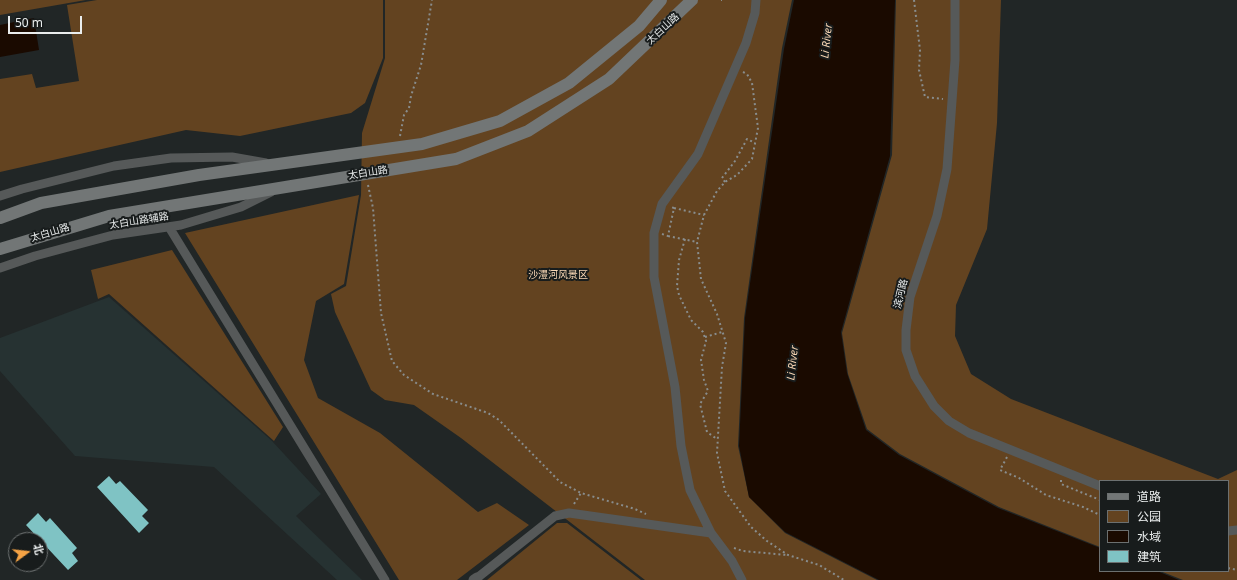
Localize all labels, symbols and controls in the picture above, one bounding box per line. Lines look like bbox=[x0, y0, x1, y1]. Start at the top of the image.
scale bar bbox=[10, 8, 84, 34]
street label: 太白山路 bbox=[644, 11, 682, 47]
text: 50 m bbox=[15, 14, 43, 31]
water label: Li River bbox=[819, 23, 835, 59]
street label: 太白山路 bbox=[347, 164, 389, 182]
street label: 太白山路辅路 bbox=[108, 210, 170, 232]
street label: 太白山路 bbox=[29, 221, 71, 245]
park label: 沙澧河风景区 bbox=[528, 269, 588, 281]
street label: 滨河路 bbox=[892, 278, 910, 310]
water label: Li River bbox=[785, 345, 801, 381]
legend bbox=[1099, 480, 1229, 572]
text: 道路 bbox=[1137, 488, 1161, 505]
text: 公园 bbox=[1137, 508, 1161, 525]
text: 水域 bbox=[1137, 528, 1161, 545]
north arrow bbox=[8, 532, 48, 572]
text: 北 bbox=[30, 542, 48, 556]
text: 建筑 bbox=[1137, 548, 1161, 565]

